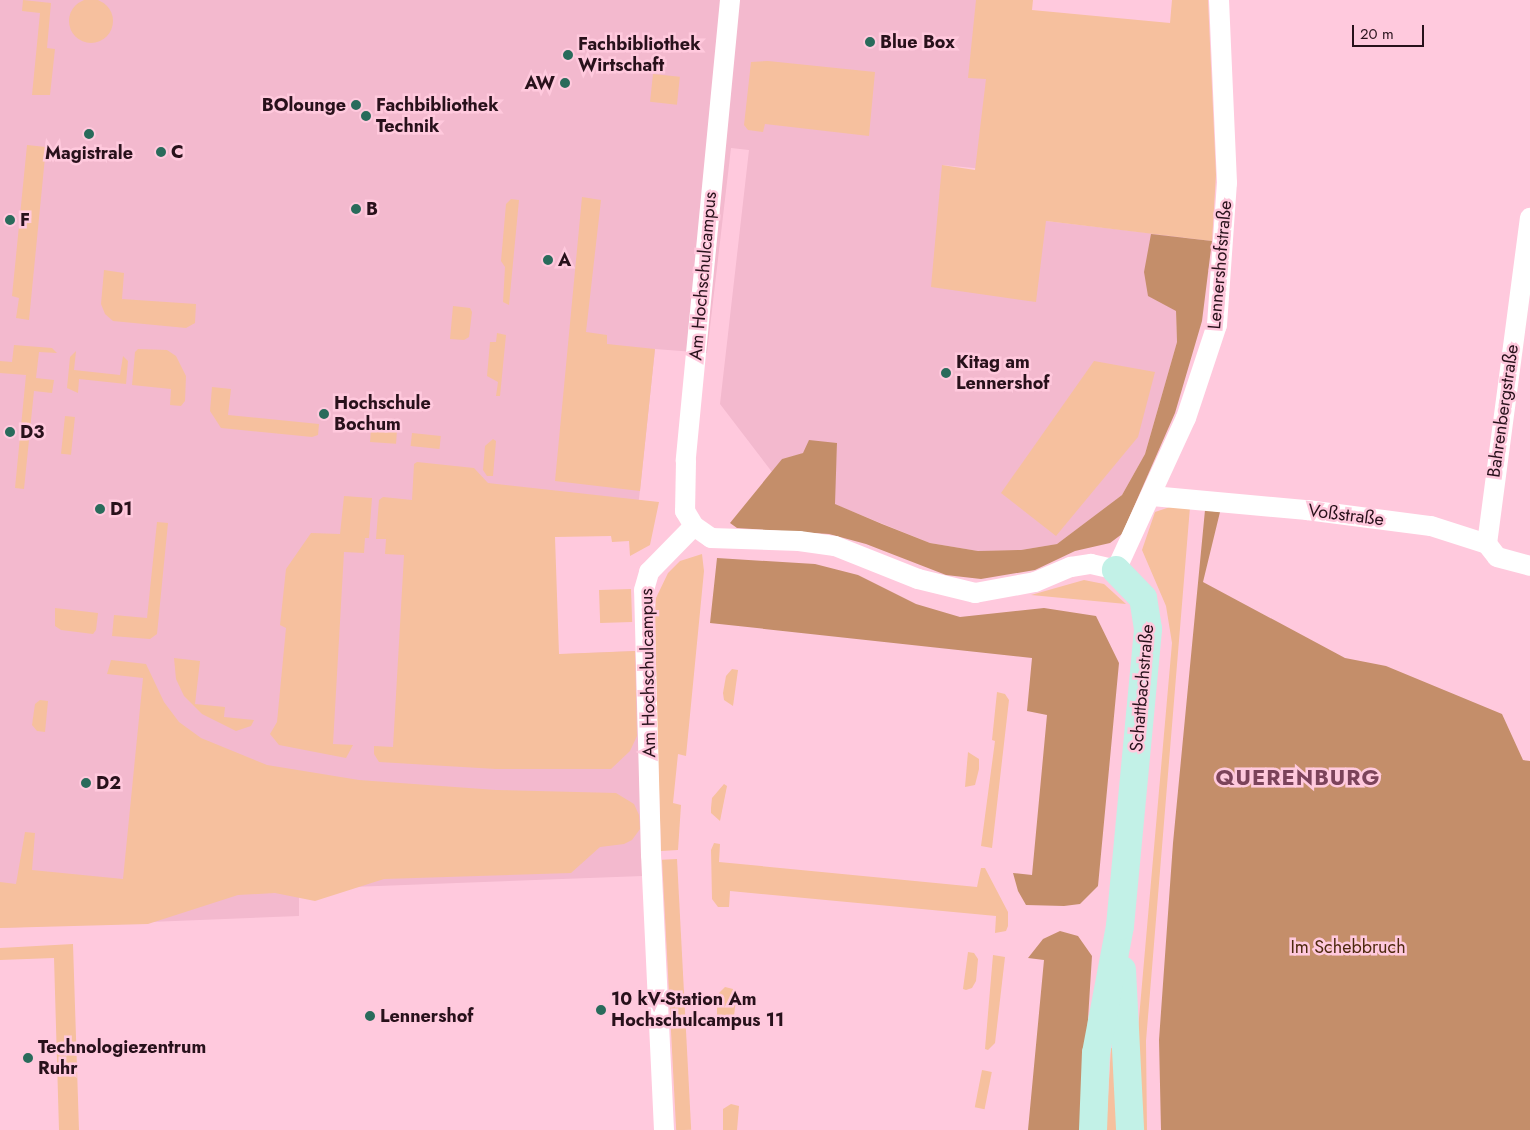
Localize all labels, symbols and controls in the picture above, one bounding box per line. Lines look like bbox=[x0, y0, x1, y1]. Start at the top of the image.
scale bar bbox=[1355, 15, 1428, 47]
text: 20 m bbox=[1360, 23, 1394, 45]
place label: Blue Box bbox=[880, 31, 955, 53]
place label: Fachbibliothek Wirtschaft bbox=[578, 34, 701, 76]
marker: Blue Box bbox=[864, 36, 876, 48]
marker: Fachbibliothek Wirtschaft bbox=[562, 49, 574, 61]
place label: AW bbox=[524, 72, 555, 94]
marker: AW bbox=[559, 77, 571, 89]
place label: BOlounge bbox=[262, 94, 346, 116]
place label: Fachbibliothek Technik bbox=[376, 95, 499, 138]
marker: BOlounge bbox=[350, 99, 362, 111]
marker: Fachbibliothek Technik bbox=[360, 110, 372, 122]
marker: Magistrale bbox=[83, 128, 95, 140]
place label: C bbox=[171, 141, 184, 163]
place label: Magistrale bbox=[45, 142, 133, 164]
marker: C bbox=[155, 146, 167, 158]
street label: Am Hochschulcampus bbox=[685, 191, 721, 361]
place label: B bbox=[366, 198, 378, 220]
street label: Lennershofstraße bbox=[1204, 200, 1236, 330]
marker: B bbox=[350, 203, 362, 215]
place label: F bbox=[20, 209, 30, 231]
marker: F bbox=[4, 214, 16, 226]
place label: A bbox=[558, 249, 571, 271]
marker: A bbox=[542, 254, 554, 266]
street label: Bahrenbergstraße bbox=[1483, 343, 1523, 479]
place label: Kitag am Lennershof bbox=[956, 352, 1049, 394]
marker: Kitag am Lennershof bbox=[940, 367, 952, 379]
place label: Hochschule Bochum bbox=[334, 393, 431, 436]
marker: Hochschule Bochum bbox=[318, 408, 330, 420]
place label: D3 bbox=[20, 421, 44, 443]
marker: D3 bbox=[4, 426, 16, 438]
place label: D1 bbox=[110, 498, 132, 520]
street label: Voßstraße bbox=[1307, 500, 1385, 530]
marker: D1 bbox=[94, 503, 106, 515]
street label: Am Hochschulcampus bbox=[636, 588, 660, 758]
street label: Schattbachstraße bbox=[1126, 623, 1158, 753]
district label: QUERENBURG bbox=[1214, 765, 1382, 791]
place label: D2 bbox=[96, 772, 121, 794]
marker: D2 bbox=[80, 777, 92, 789]
park label: Im Schebbruch bbox=[1290, 936, 1406, 958]
place label: 10 kV-Station Am Hochschulcampus 11 bbox=[611, 989, 784, 1032]
marker: 10 kV-Station Am Hochschulcampus 11 bbox=[595, 1004, 607, 1016]
place label: Lennershof bbox=[380, 1005, 473, 1027]
marker: Lennershof bbox=[364, 1010, 376, 1022]
place label: Technologiezentrum Ruhr bbox=[38, 1037, 206, 1080]
marker: Technologiezentrum Ruhr bbox=[22, 1052, 34, 1064]

